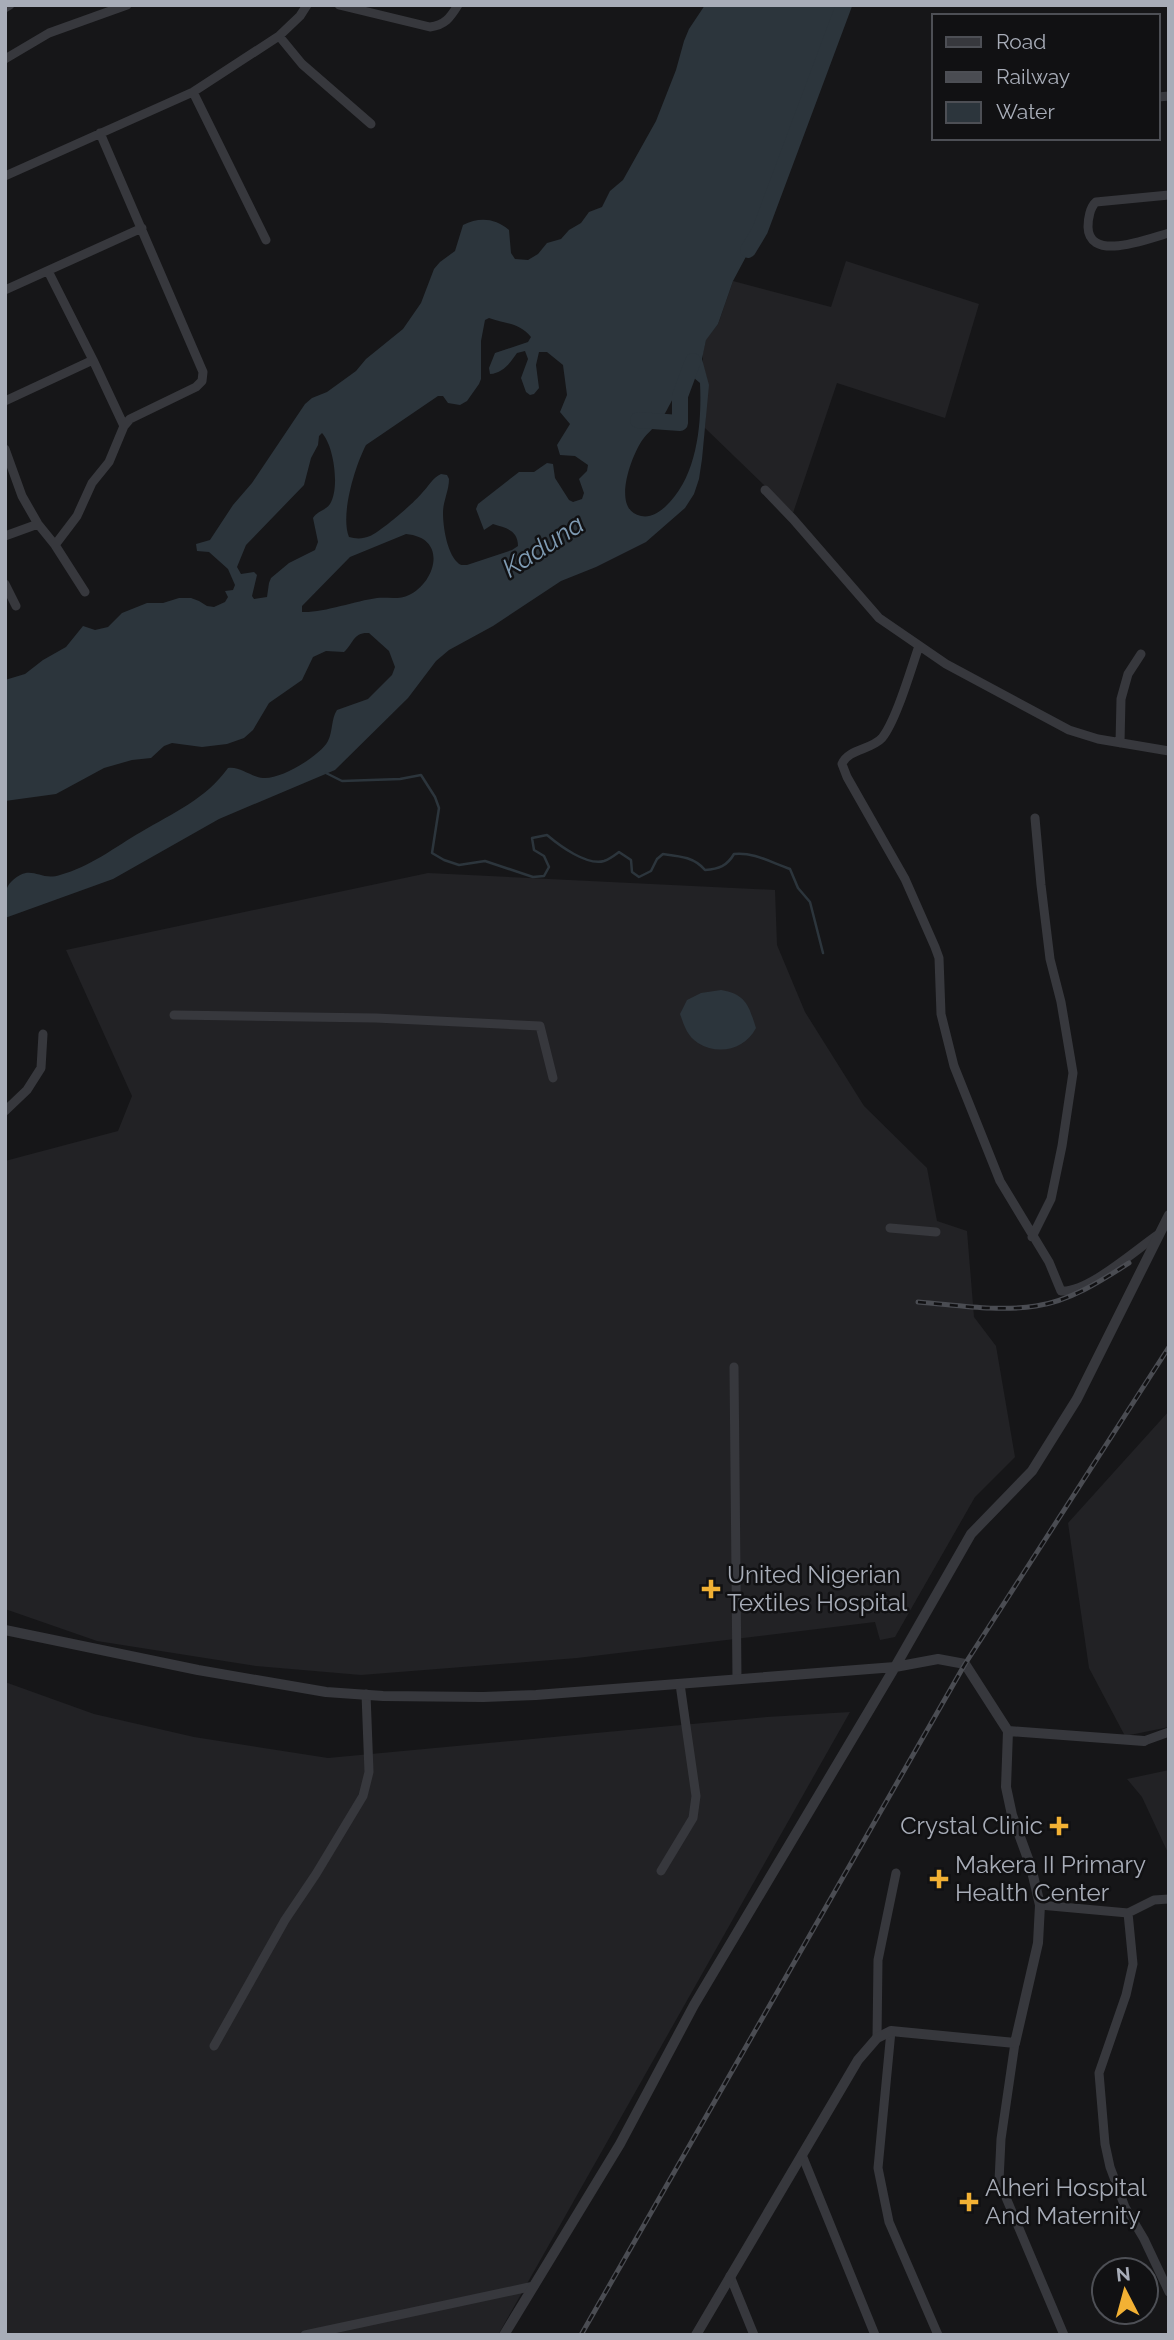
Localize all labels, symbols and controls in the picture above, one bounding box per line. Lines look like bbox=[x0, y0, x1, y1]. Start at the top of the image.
legend bbox=[932, 14, 1160, 140]
text: Road bbox=[996, 29, 1046, 54]
text: Railway bbox=[996, 64, 1070, 89]
text: Water bbox=[996, 99, 1055, 124]
water label: Kaduna bbox=[497, 509, 589, 583]
place label: United Nigerian Textiles Hospital bbox=[727, 1560, 908, 1617]
marker: United Nigerian Textiles Hospital bbox=[701, 1579, 721, 1599]
place label: Crystal Clinic bbox=[900, 1811, 1043, 1840]
marker: Crystal Clinic bbox=[1049, 1816, 1069, 1836]
place label: Makera II Primary Health Center bbox=[955, 1850, 1146, 1907]
marker: Makera II Primary Health Center bbox=[929, 1869, 949, 1889]
place label: Alheri Hospital And Maternity bbox=[985, 2173, 1147, 2230]
marker: Alheri Hospital And Maternity bbox=[959, 2192, 979, 2212]
north arrow bbox=[1090, 2256, 1160, 2326]
text: N bbox=[1115, 2262, 1132, 2286]

